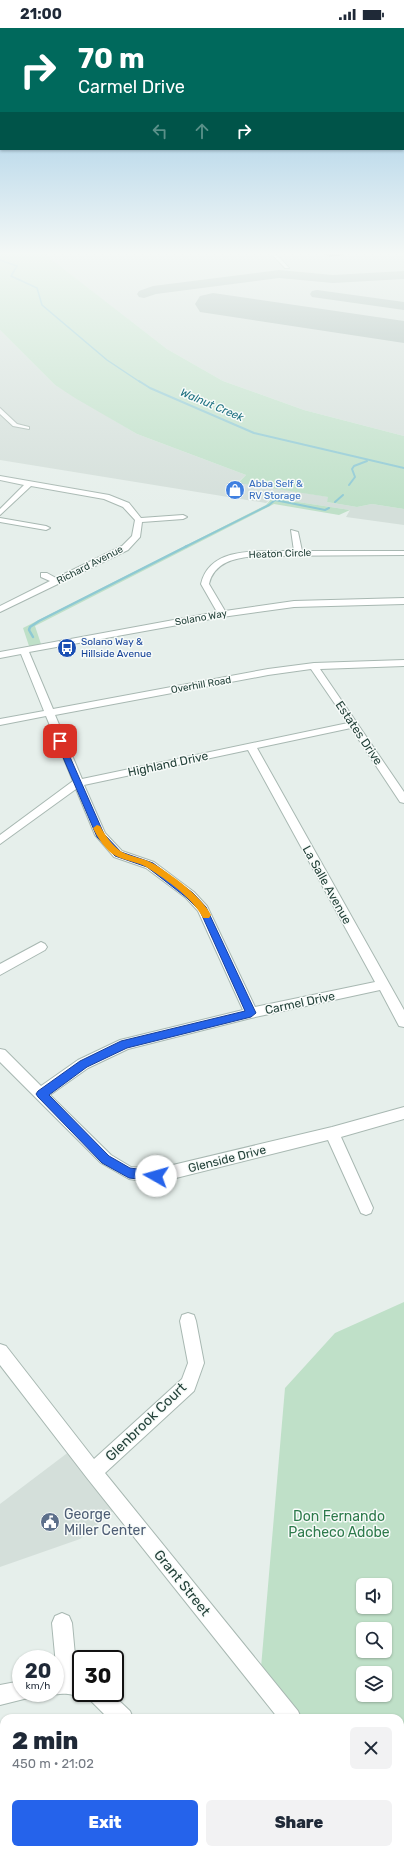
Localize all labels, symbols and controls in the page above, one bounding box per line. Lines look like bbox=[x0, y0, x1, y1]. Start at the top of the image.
text: 21:00 bbox=[20, 5, 62, 23]
text: 70 m bbox=[78, 42, 145, 75]
icon: right bbox=[12, 44, 64, 96]
text: Carmel Drive bbox=[78, 76, 185, 98]
icon: left bbox=[149, 120, 171, 142]
icon: ahead bbox=[191, 120, 213, 142]
icon: right bbox=[233, 120, 255, 142]
water label: Walnut Creek bbox=[178, 386, 246, 424]
place label: Abba Self & RV Storage bbox=[249, 478, 303, 502]
shop icon: Abba Self & RV Storage bbox=[224, 479, 246, 501]
street label: Richard Avenue bbox=[55, 543, 126, 587]
street label: Heaton Circle bbox=[248, 547, 312, 561]
street label: Solano Way bbox=[174, 607, 228, 628]
place label: Solano Way & Hillside Avenue bbox=[81, 636, 152, 660]
bus stop icon: Solano Way & Hillside Avenue bbox=[56, 637, 78, 659]
street label: Overhill Road bbox=[170, 674, 232, 696]
street label: Estates Drive bbox=[333, 698, 386, 768]
pin bbox=[43, 724, 77, 758]
icon: arrive bbox=[49, 730, 71, 752]
street label: Highland Drive bbox=[127, 749, 210, 779]
street label: La Salle Avenue bbox=[300, 843, 354, 927]
street label: Carmel Drive bbox=[264, 989, 337, 1017]
street label: Glenside Drive bbox=[187, 1142, 268, 1175]
position arrow bbox=[135, 1155, 177, 1197]
street label: Glenbrook Court bbox=[102, 1379, 190, 1465]
place label: George Miller Center bbox=[64, 1506, 146, 1539]
park label: Don Fernando Pacheco Adobe bbox=[288, 1508, 390, 1541]
public building icon: George Miller Center bbox=[39, 1511, 61, 1533]
street label: Grant Street bbox=[150, 1546, 214, 1620]
map controls bbox=[356, 1578, 392, 1702]
button: sound bbox=[356, 1578, 392, 1614]
button: search bbox=[356, 1622, 392, 1658]
speed limit sign: 30 bbox=[72, 1650, 124, 1702]
text: 20 bbox=[25, 1659, 51, 1683]
button: layers bbox=[356, 1666, 392, 1702]
text: km/h bbox=[26, 1680, 50, 1692]
text: 2 min bbox=[12, 1727, 78, 1755]
button: close bbox=[350, 1727, 392, 1769]
text: 450 m · 21:02 bbox=[12, 1756, 94, 1771]
button: Exit bbox=[12, 1800, 198, 1846]
button: Share bbox=[206, 1800, 392, 1846]

